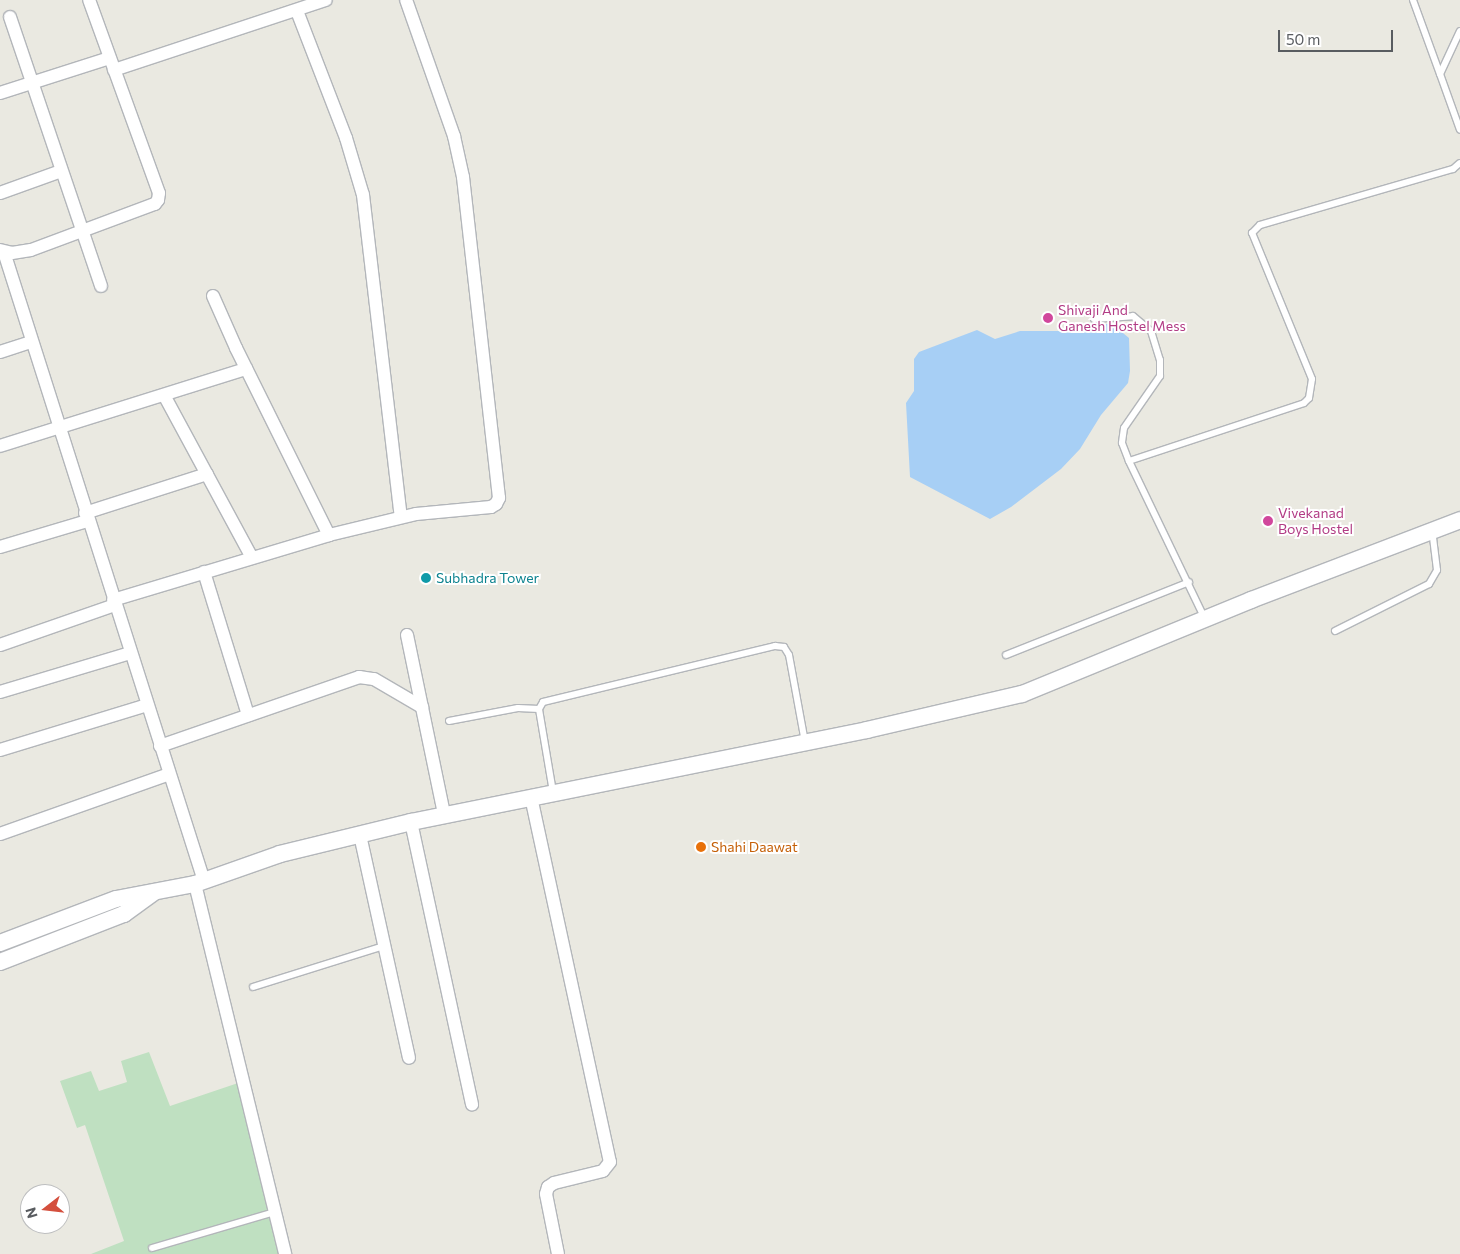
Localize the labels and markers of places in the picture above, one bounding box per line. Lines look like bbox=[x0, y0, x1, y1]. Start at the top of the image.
place label: Shivaji And Ganesh Hostel Mess bbox=[1058, 302, 1186, 334]
marker: Shivaji And Ganesh Hostel Mess bbox=[1042, 312, 1054, 324]
place label: Vivekanad Boys Hostel bbox=[1278, 505, 1353, 538]
marker: Vivekanad Boys Hostel bbox=[1262, 515, 1274, 527]
place label: Subhadra Tower bbox=[436, 570, 539, 586]
marker: Subhadra Tower bbox=[420, 572, 432, 584]
place label: Shahi Daawat bbox=[711, 839, 798, 855]
marker: Shahi Daawat bbox=[695, 841, 707, 853]

